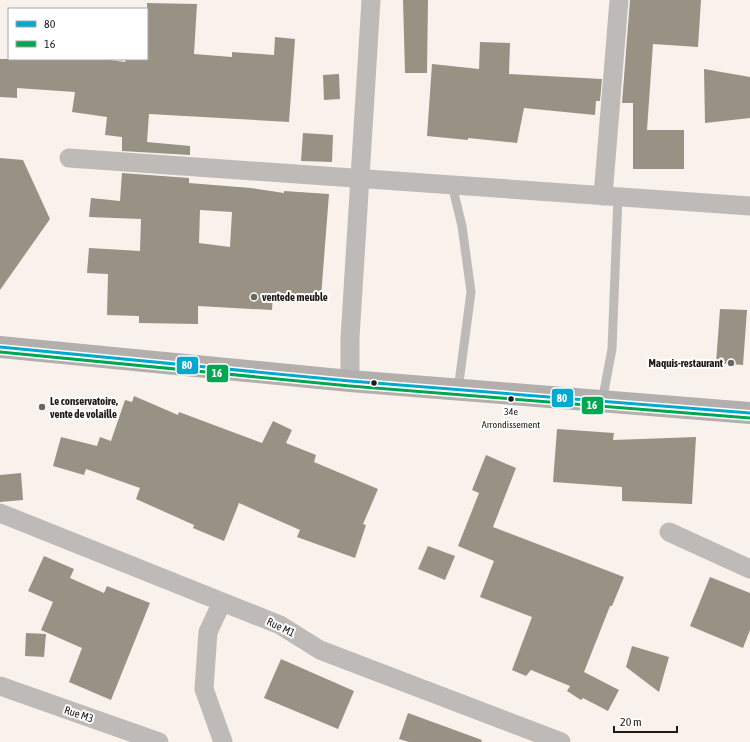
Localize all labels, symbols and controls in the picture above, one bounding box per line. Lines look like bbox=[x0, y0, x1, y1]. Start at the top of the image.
legend bbox=[8, 8, 148, 60]
text: 80 bbox=[44, 17, 56, 31]
text: 16 bbox=[44, 37, 56, 51]
place label: ventede meuble bbox=[262, 291, 328, 303]
marker: ventede meuble bbox=[249, 292, 259, 302]
line badge: 80 bbox=[176, 356, 199, 375]
place label: Maquis-restaurant bbox=[648, 357, 724, 369]
marker: Maquis-restaurant bbox=[726, 358, 736, 368]
text: 80 bbox=[182, 359, 192, 371]
line badge: 16 bbox=[206, 364, 229, 383]
text: 16 bbox=[212, 367, 222, 379]
unlabelled marker bbox=[369, 378, 379, 388]
line badge: 80 bbox=[551, 388, 574, 408]
text: 80 bbox=[557, 392, 567, 404]
marker: 34e Arrondissement bbox=[506, 394, 516, 404]
place label: Le conservatoire, vente de volaille bbox=[50, 395, 118, 420]
line badge: 16 bbox=[581, 396, 604, 415]
text: 16 bbox=[587, 399, 597, 411]
marker: Le conservatoire, vente de volaille bbox=[37, 402, 47, 412]
place label: 34e Arrondissement bbox=[482, 406, 540, 430]
street label: Rue M1 bbox=[265, 615, 297, 639]
street label: Rue M3 bbox=[63, 703, 95, 725]
scale bar bbox=[614, 708, 677, 734]
text: 20 m bbox=[620, 715, 642, 729]

